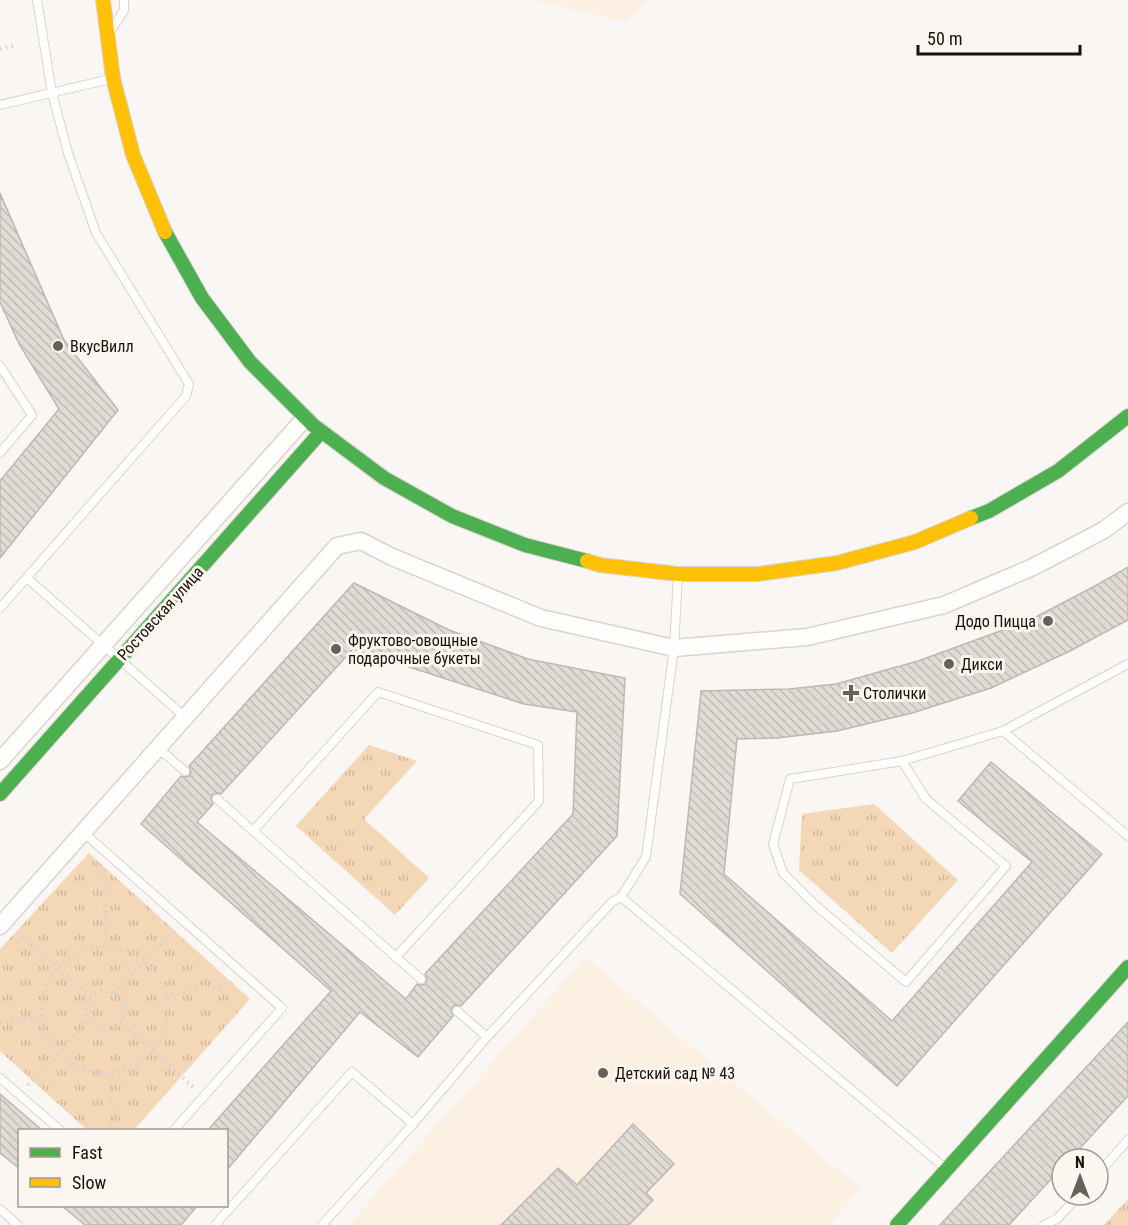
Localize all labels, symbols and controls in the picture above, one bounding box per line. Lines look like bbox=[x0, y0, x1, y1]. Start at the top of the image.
scale bar bbox=[918, 18, 1080, 56]
text: 50 m bbox=[927, 28, 962, 49]
place label: ВкусВилл bbox=[70, 337, 134, 356]
marker: ВкусВилл bbox=[51, 339, 65, 353]
street label: Ростовская улица bbox=[113, 563, 207, 664]
place label: Додо Пицца bbox=[955, 612, 1036, 631]
marker: Додо Пицца bbox=[1041, 614, 1055, 628]
place label: Фруктово-овощные подарочные букеты bbox=[348, 631, 481, 668]
marker: Фруктово-овощные подарочные букеты bbox=[329, 642, 343, 656]
place label: Дикси bbox=[961, 655, 1003, 674]
marker: Дикси bbox=[942, 657, 956, 671]
place label: Столички bbox=[863, 684, 926, 703]
marker: Столички bbox=[844, 686, 858, 700]
place label: Детский сад № 43 bbox=[615, 1064, 735, 1083]
marker: Детский сад № 43 bbox=[596, 1066, 610, 1080]
legend bbox=[18, 1129, 228, 1207]
text: Fast bbox=[72, 1142, 103, 1163]
north arrow bbox=[1050, 1147, 1110, 1207]
text: N bbox=[1075, 1153, 1085, 1172]
text: Slow bbox=[72, 1172, 107, 1193]

